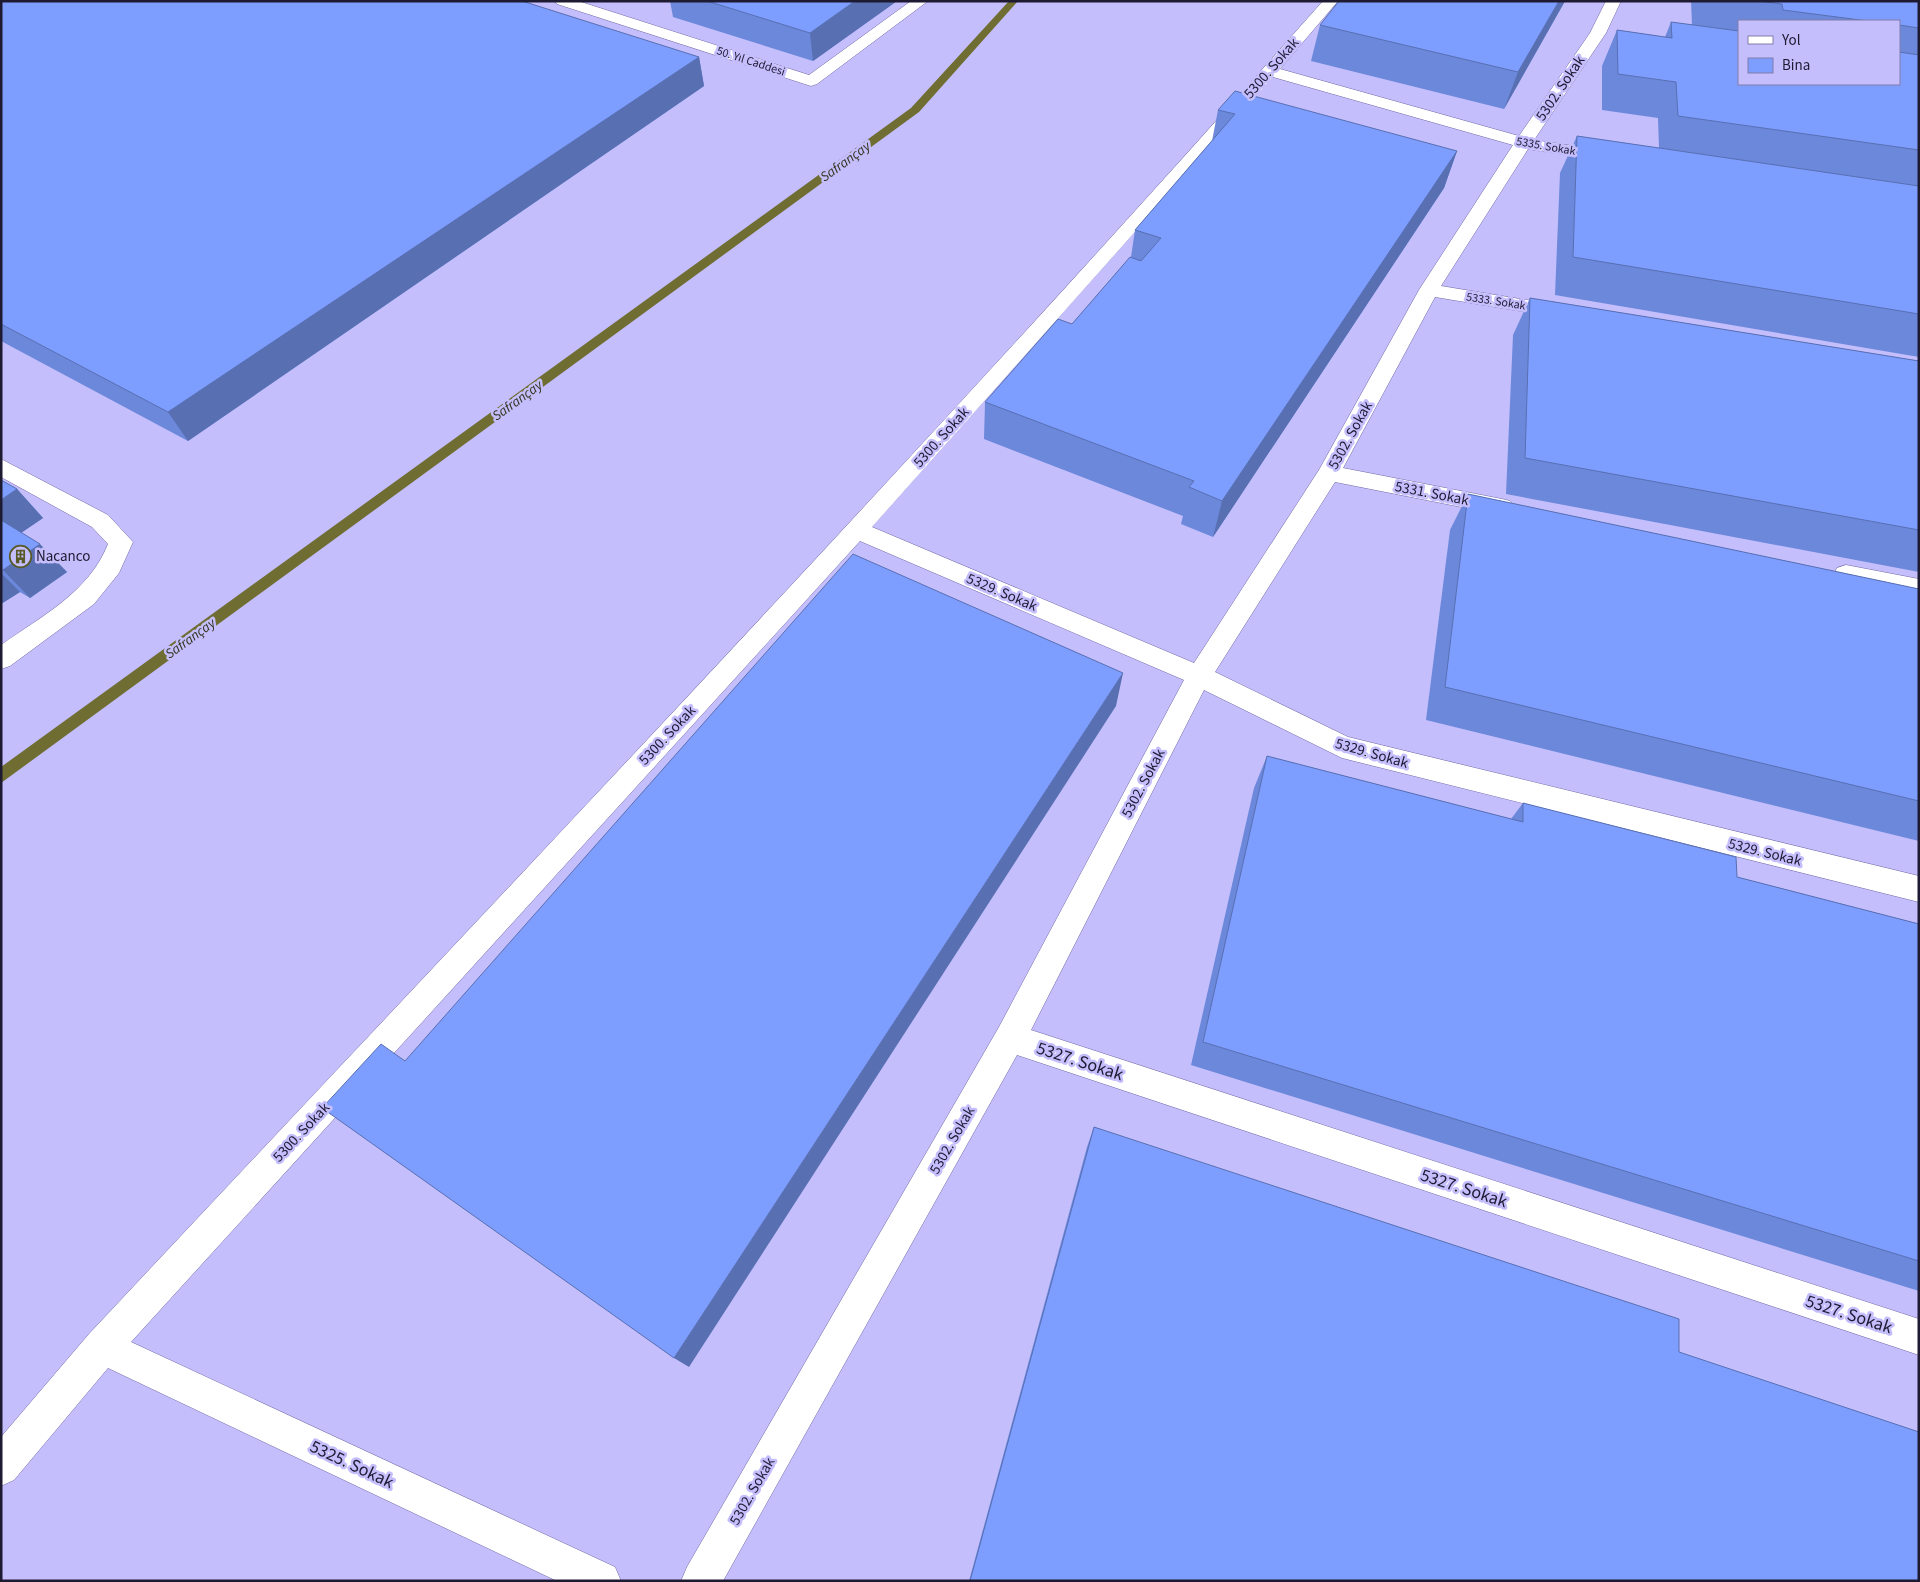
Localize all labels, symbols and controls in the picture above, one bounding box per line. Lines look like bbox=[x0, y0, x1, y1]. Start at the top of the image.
legend bbox=[1738, 20, 1900, 85]
text: Yol bbox=[1781, 30, 1801, 51]
street label: 5300. Sokak bbox=[1239, 33, 1304, 104]
street label: 50. Yıl Caddesi bbox=[714, 42, 787, 81]
street label: 5302. Sokak bbox=[1531, 51, 1590, 125]
text: Bina bbox=[1782, 55, 1810, 76]
street label: 5335. Sokak bbox=[1515, 133, 1577, 160]
water label: Safrançay bbox=[816, 136, 875, 187]
street label: 5333. Sokak bbox=[1465, 288, 1527, 315]
water label: Safrançay bbox=[488, 375, 547, 426]
street label: 5302. Sokak bbox=[1323, 397, 1378, 473]
street label: 5300. Sokak bbox=[908, 402, 975, 472]
street label: 5331. Sokak bbox=[1393, 476, 1471, 511]
building icon: Nacanco bbox=[8, 544, 32, 568]
place label: Nacanco bbox=[36, 546, 90, 567]
street label: 5329. Sokak bbox=[963, 568, 1041, 617]
water label: Safrançay bbox=[161, 613, 220, 664]
street label: 5300. Sokak bbox=[634, 700, 701, 770]
street label: 5329. Sokak bbox=[1333, 733, 1411, 774]
street label: 5302. Sokak bbox=[1117, 745, 1171, 821]
street label: 5329. Sokak bbox=[1726, 833, 1804, 872]
street label: 5327. Sokak bbox=[1033, 1036, 1127, 1087]
street label: 5300. Sokak bbox=[268, 1097, 335, 1167]
street label: 5302. Sokak bbox=[925, 1102, 981, 1178]
street label: 5327. Sokak bbox=[1417, 1163, 1511, 1214]
street label: 5327. Sokak bbox=[1802, 1289, 1896, 1340]
street label: 5325. Sokak bbox=[306, 1434, 398, 1495]
street label: 5302. Sokak bbox=[725, 1453, 781, 1529]

